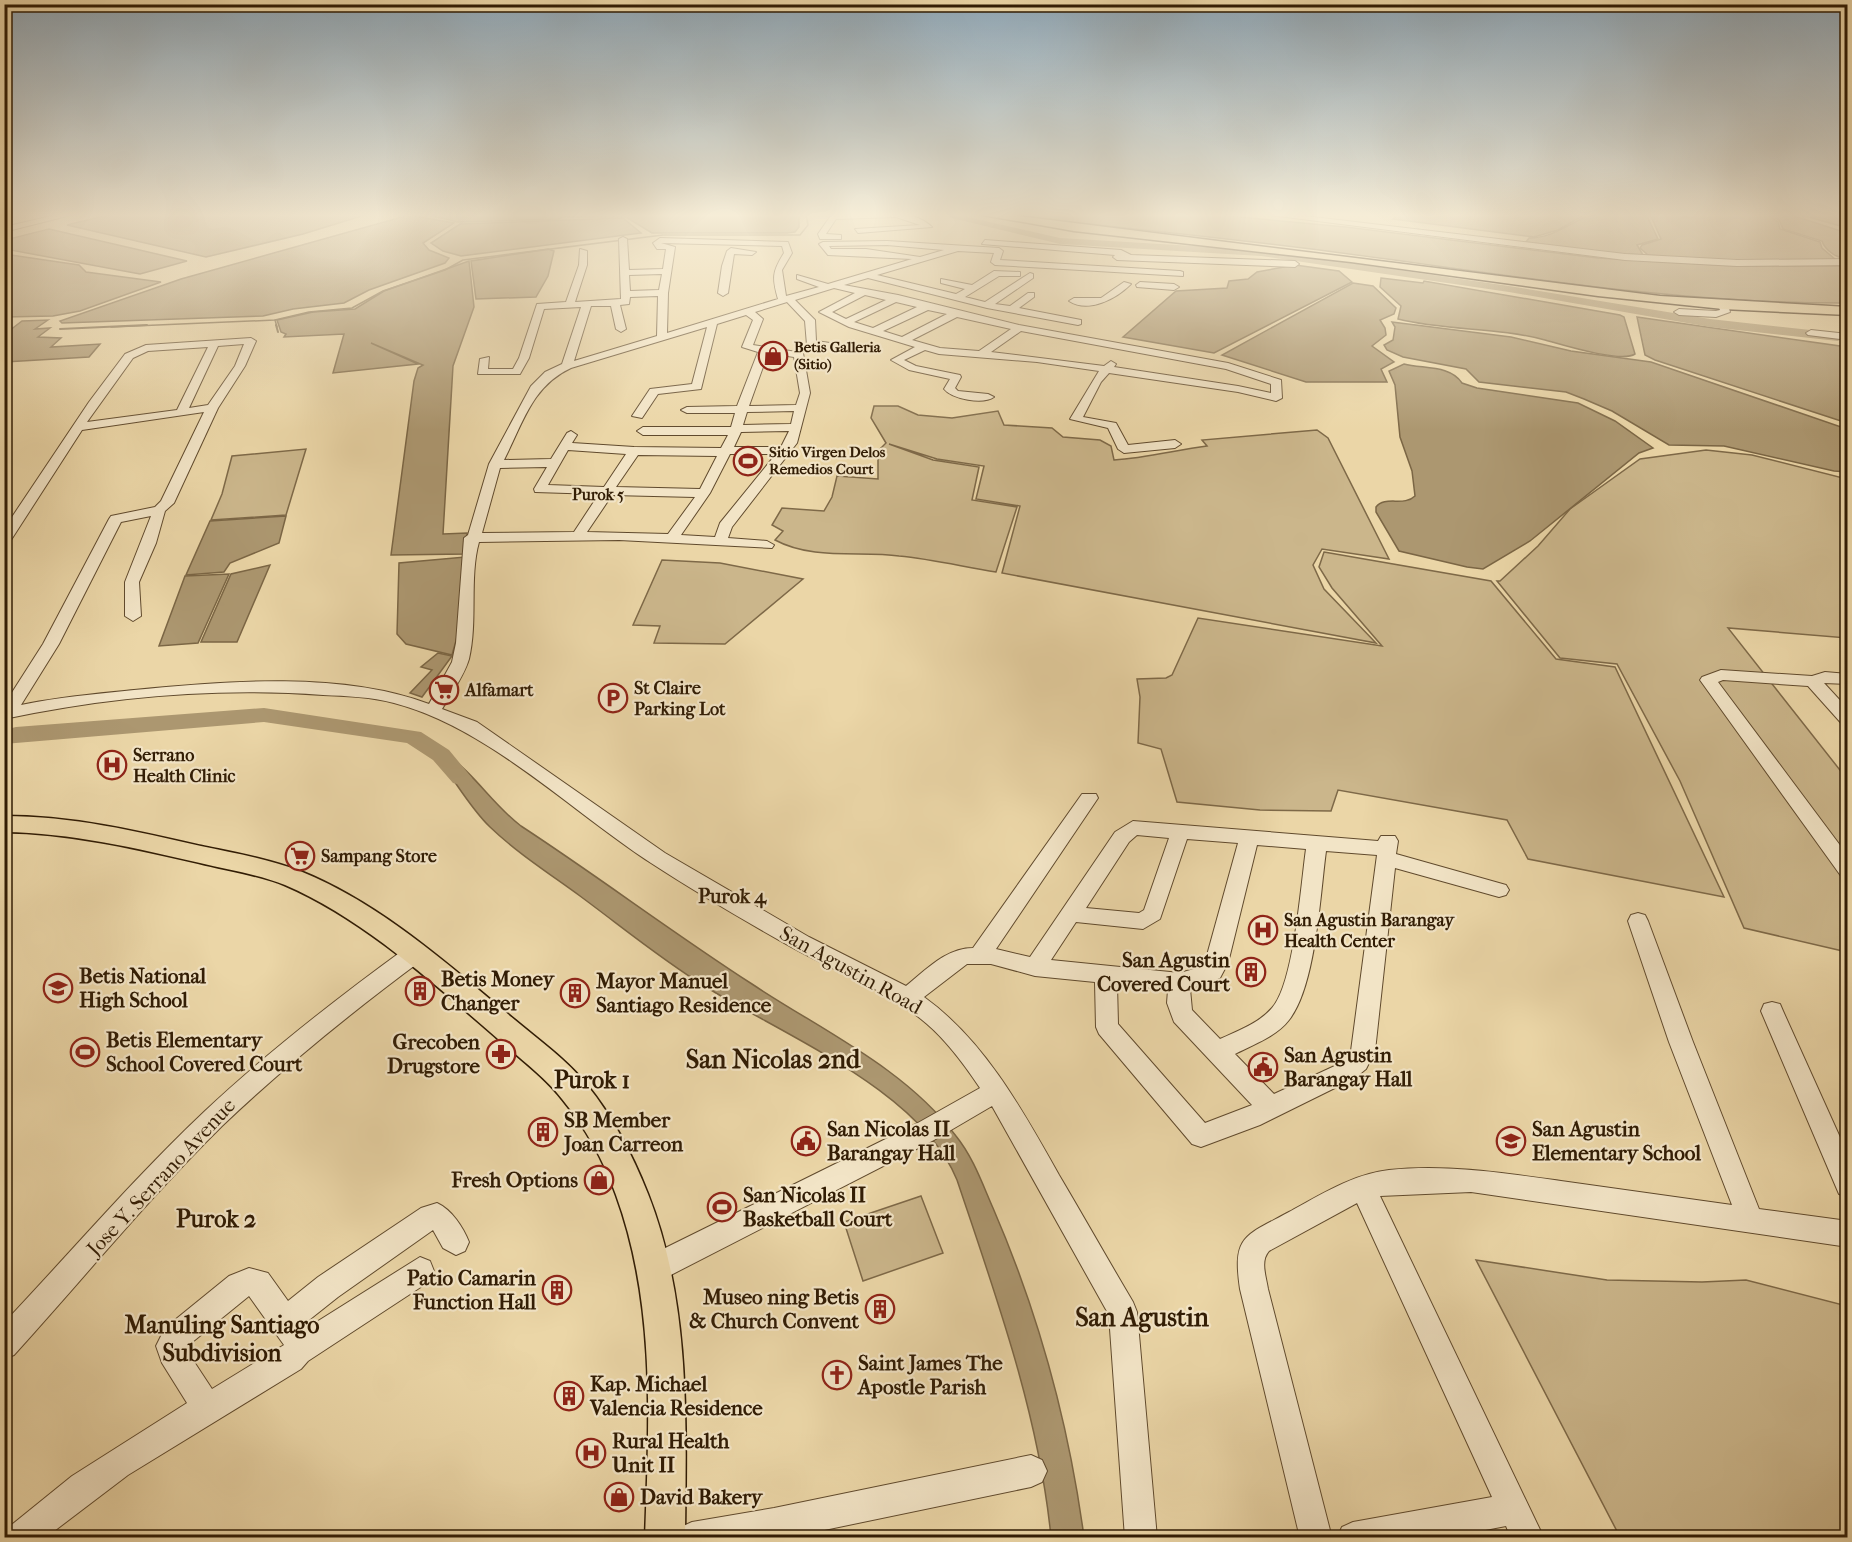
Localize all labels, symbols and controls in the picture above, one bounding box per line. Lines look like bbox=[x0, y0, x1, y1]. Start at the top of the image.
place label: Betis Galleria (Sitio) bbox=[794, 338, 882, 373]
shop icon: Betis Galleria (Sitio) bbox=[757, 340, 789, 372]
place label: Sitio Virgen Delos Remedios Court bbox=[769, 443, 886, 478]
sports icon: Sitio Virgen Delos Remedios Court bbox=[732, 445, 764, 477]
district label: Purok 5 bbox=[572, 485, 624, 504]
supermarket icon: Alfamart bbox=[428, 674, 460, 706]
place label: St Claire Parking Lot bbox=[634, 678, 726, 720]
place label: Alfamart bbox=[464, 680, 534, 701]
parking icon: St Claire Parking Lot bbox=[597, 682, 629, 714]
place label: Serrano Health Clinic bbox=[133, 745, 236, 787]
hospital icon: Serrano Health Clinic bbox=[96, 749, 128, 781]
supermarket icon: Sampang Store bbox=[284, 840, 316, 872]
place label: Sampang Store bbox=[321, 846, 437, 867]
district label: Purok 4 bbox=[698, 885, 767, 909]
place label: San Agustin Barangay Health Center bbox=[1284, 910, 1456, 952]
hospital icon: San Agustin Barangay Health Center bbox=[1247, 914, 1279, 946]
street label: San Agustin Road bbox=[776, 921, 927, 1019]
place label: San Agustin Covered Court bbox=[1097, 948, 1231, 996]
building icon: San Agustin Covered Court bbox=[1235, 956, 1267, 988]
place label: Betis National High School bbox=[79, 964, 206, 1012]
place label: Betis Money Changer bbox=[441, 967, 556, 1015]
place label: Mayor Manuel Santiago Residence bbox=[595, 969, 772, 1017]
school or university icon: Betis National High School bbox=[42, 972, 74, 1004]
building icon: Betis Money Changer bbox=[404, 975, 436, 1007]
building icon: Mayor Manuel Santiago Residence bbox=[559, 977, 591, 1009]
place label: Betis Elementary School Covered Court bbox=[106, 1028, 303, 1076]
place label: Grecoben Drugstore bbox=[387, 1030, 481, 1078]
sports icon: Betis Elementary School Covered Court bbox=[69, 1036, 101, 1068]
pharmacy icon: Grecoben Drugstore bbox=[485, 1038, 517, 1070]
place label: San Agustin Barangay Hall bbox=[1284, 1043, 1413, 1091]
district label: San Nicolas 2nd bbox=[686, 1044, 861, 1075]
public building icon: San Agustin Barangay Hall bbox=[1247, 1051, 1279, 1083]
district label: Purok 1 bbox=[554, 1066, 630, 1094]
street label: Jose Y. Serrano Avenue bbox=[80, 1093, 240, 1262]
place label: SB Member Joan Carreon bbox=[562, 1108, 684, 1156]
building icon: SB Member Joan Carreon bbox=[527, 1116, 559, 1148]
place label: San Nicolas II Barangay Hall bbox=[827, 1117, 956, 1165]
place label: San Agustin Elementary School bbox=[1532, 1117, 1701, 1165]
public building icon: San Nicolas II Barangay Hall bbox=[790, 1125, 822, 1157]
school or university icon: San Agustin Elementary School bbox=[1495, 1125, 1527, 1157]
shop icon: Fresh Options bbox=[583, 1164, 615, 1196]
place label: Fresh Options bbox=[450, 1168, 578, 1192]
place label: San Nicolas II Basketball Court bbox=[743, 1183, 893, 1231]
sports icon: San Nicolas II Basketball Court bbox=[706, 1191, 738, 1223]
district label: Purok 2 bbox=[176, 1205, 256, 1233]
place label: Patio Camarin Function Hall bbox=[407, 1266, 537, 1314]
building icon: Patio Camarin Function Hall bbox=[541, 1274, 573, 1306]
place label: Museo ning Betis & Church Convent bbox=[689, 1285, 859, 1333]
building icon: Museo ning Betis & Church Convent bbox=[864, 1293, 896, 1325]
district label: San Agustin bbox=[1075, 1302, 1210, 1333]
district label: Manuling Santiago Subdivision bbox=[125, 1311, 319, 1367]
place label: Saint James The Apostle Parish bbox=[856, 1351, 1003, 1399]
church icon: Saint James The Apostle Parish bbox=[821, 1359, 853, 1391]
place label: Kap. Michael Valencia Residence bbox=[589, 1372, 763, 1420]
building icon: Kap. Michael Valencia Residence bbox=[553, 1380, 585, 1412]
place label: Rural Health Unit II bbox=[611, 1429, 729, 1477]
hospital icon: Rural Health Unit II bbox=[575, 1437, 607, 1469]
shop icon: David Bakery bbox=[603, 1481, 635, 1513]
place label: David Bakery bbox=[640, 1485, 764, 1509]

